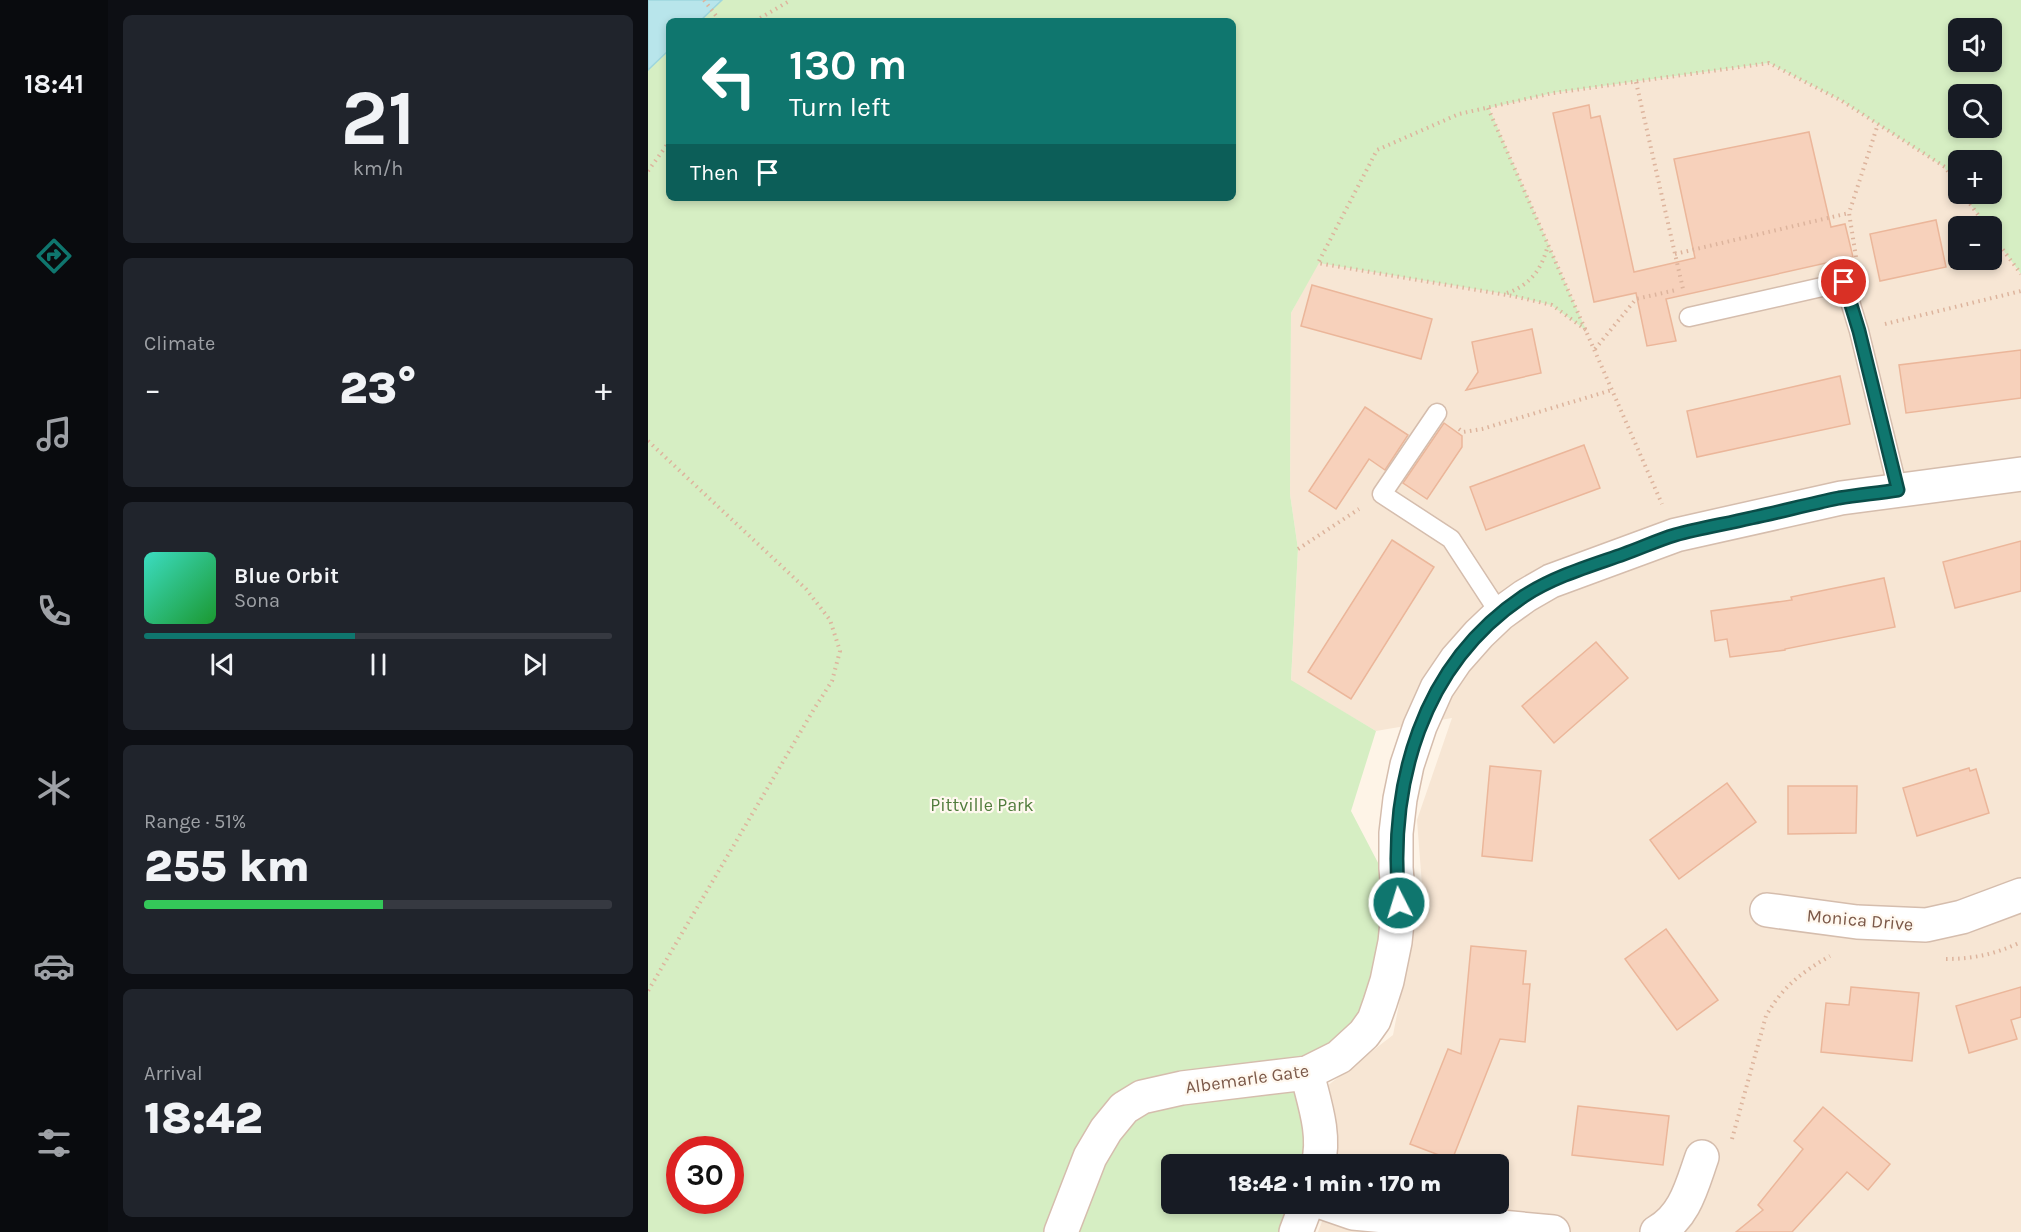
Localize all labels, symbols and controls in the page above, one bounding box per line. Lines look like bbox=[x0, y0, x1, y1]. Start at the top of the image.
map controls bbox=[1948, 18, 2002, 270]
button: sound bbox=[1948, 18, 2002, 72]
text: 130 m bbox=[789, 40, 907, 90]
icon: left bbox=[690, 42, 768, 120]
text: 18:41 bbox=[24, 68, 84, 100]
text: 21 bbox=[341, 72, 416, 164]
button: search bbox=[1948, 84, 2002, 138]
text: Turn left bbox=[789, 91, 890, 123]
button: + bbox=[1948, 150, 2002, 204]
icon: arrive bbox=[751, 156, 784, 189]
text: km/h bbox=[353, 157, 403, 180]
text: Then bbox=[690, 160, 739, 186]
button: − bbox=[1948, 216, 2002, 270]
icon: directions bbox=[33, 235, 75, 277]
pin bbox=[1818, 256, 1869, 307]
icon: arrive bbox=[1827, 265, 1860, 298]
text: Climate bbox=[144, 332, 215, 355]
text: 23° bbox=[339, 362, 417, 414]
text: − bbox=[144, 370, 161, 408]
text: + bbox=[595, 370, 612, 408]
icon: music bbox=[33, 413, 75, 455]
text: Blue Orbit bbox=[234, 563, 339, 589]
text: Sona bbox=[234, 589, 280, 612]
icon: phone bbox=[33, 590, 75, 632]
icon: previous bbox=[206, 648, 239, 681]
icon: pause bbox=[362, 648, 395, 681]
icon: next bbox=[518, 648, 551, 681]
icon: climate bbox=[33, 767, 75, 809]
park label: Pittville Park bbox=[930, 794, 1034, 816]
text: Range · 51% bbox=[144, 810, 246, 833]
text: 255 km bbox=[144, 840, 310, 892]
position arrow bbox=[1367, 871, 1431, 935]
street label: Monica Drive bbox=[1806, 904, 1914, 936]
icon: car bbox=[33, 945, 75, 987]
street label: Albemarle Gate bbox=[1184, 1059, 1310, 1099]
text: Arrival bbox=[144, 1062, 203, 1085]
text: 18:42 bbox=[144, 1092, 263, 1144]
icon: filters bbox=[33, 1122, 75, 1164]
speed limit sign: 30 bbox=[666, 1136, 744, 1214]
text: 18:42 · 1 min · 170 m bbox=[1229, 1171, 1441, 1197]

